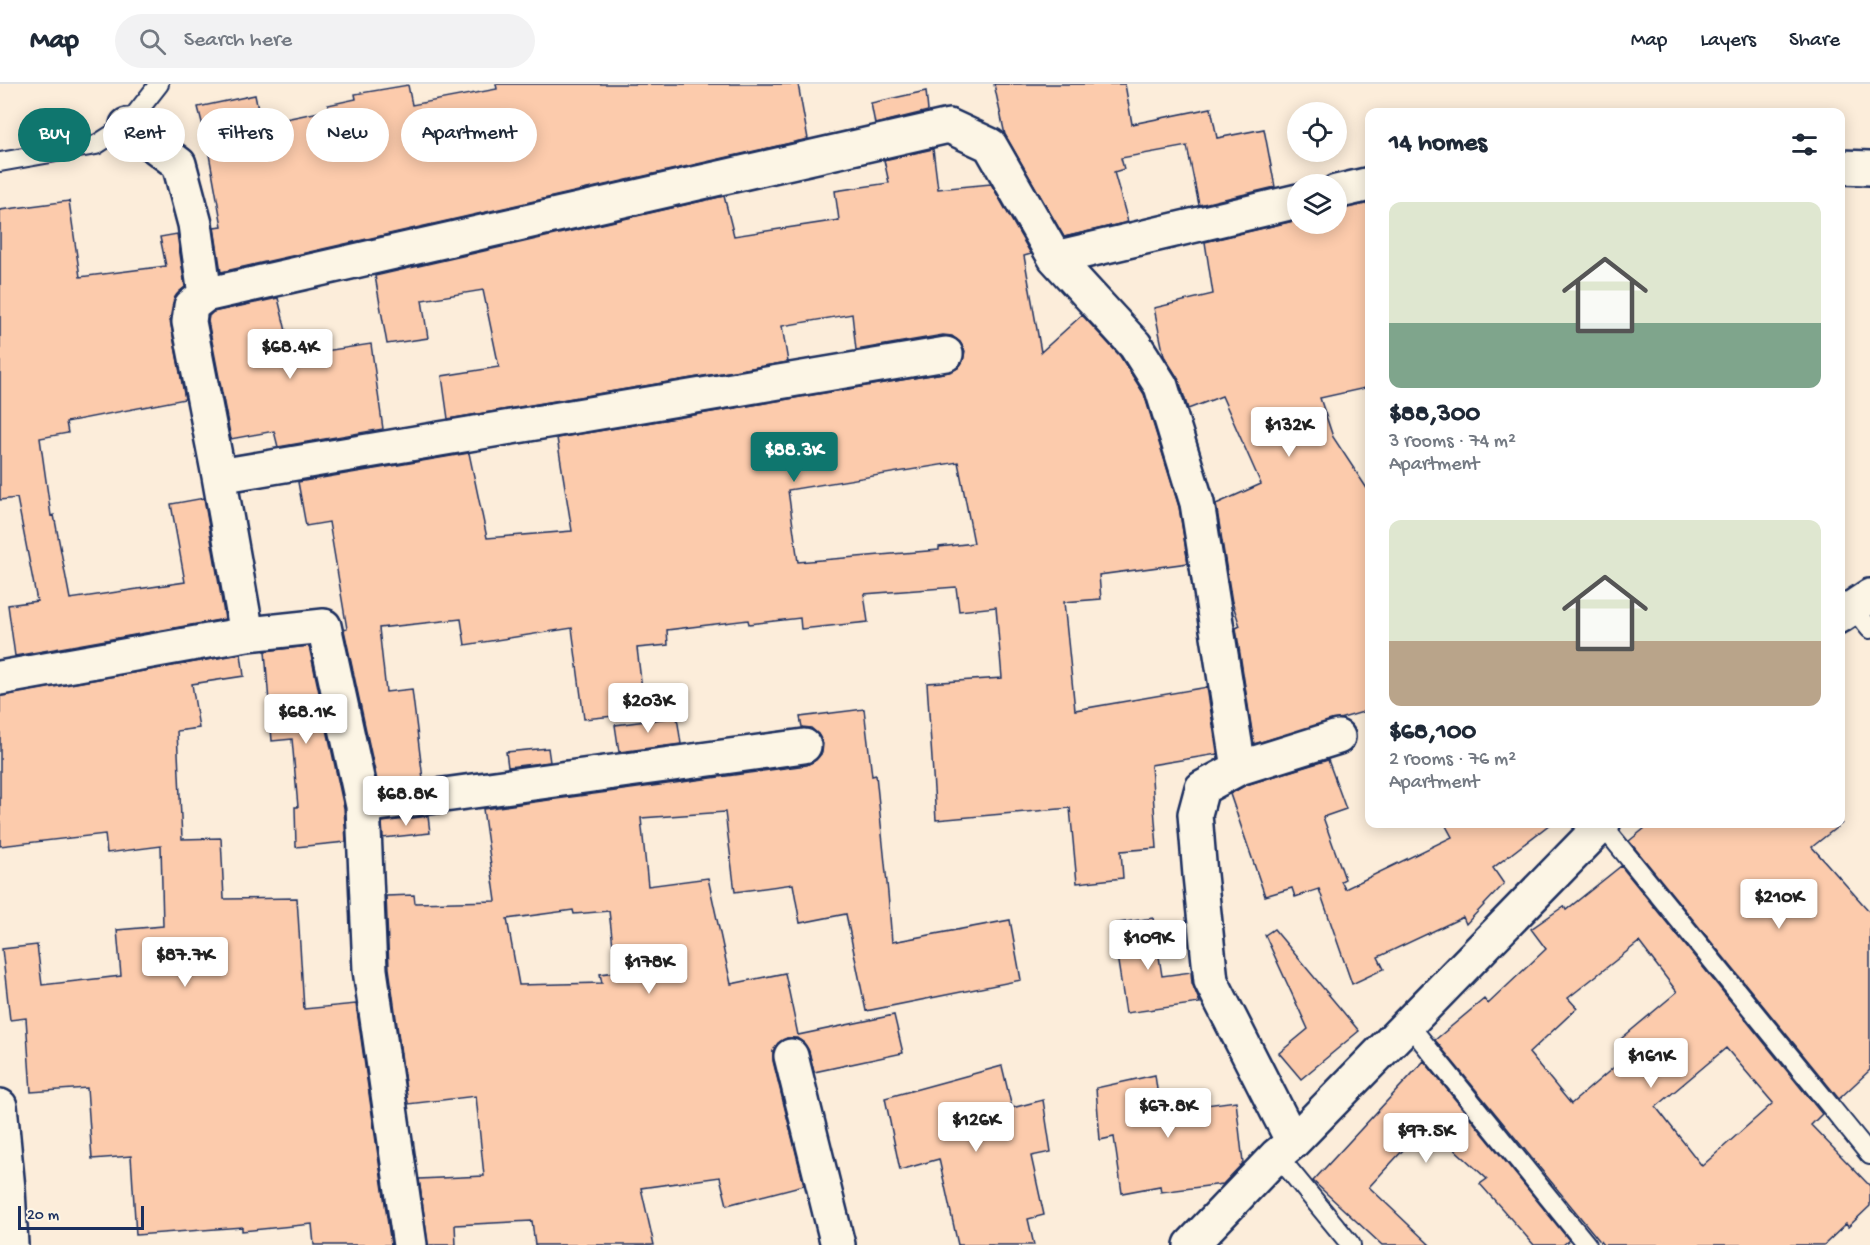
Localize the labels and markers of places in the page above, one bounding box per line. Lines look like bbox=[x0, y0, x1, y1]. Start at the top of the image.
pin: $68.4K bbox=[241, 329, 339, 380]
pin: $132K bbox=[1247, 407, 1331, 458]
pin: $88.3K bbox=[745, 432, 843, 483]
pin: $203K bbox=[606, 683, 690, 734]
pin: $68.1K bbox=[257, 694, 355, 745]
pin: $68.8K bbox=[357, 776, 455, 827]
pin: $210K bbox=[1737, 879, 1821, 930]
pin: $109K bbox=[1106, 920, 1190, 971]
pin: $87.7K bbox=[136, 937, 234, 988]
pin: $178K bbox=[607, 944, 691, 995]
pin: $161K bbox=[1609, 1038, 1693, 1089]
pin: $67.8K bbox=[1119, 1088, 1217, 1139]
pin: $126K bbox=[934, 1102, 1018, 1153]
pin: $97.5K bbox=[1377, 1113, 1475, 1164]

